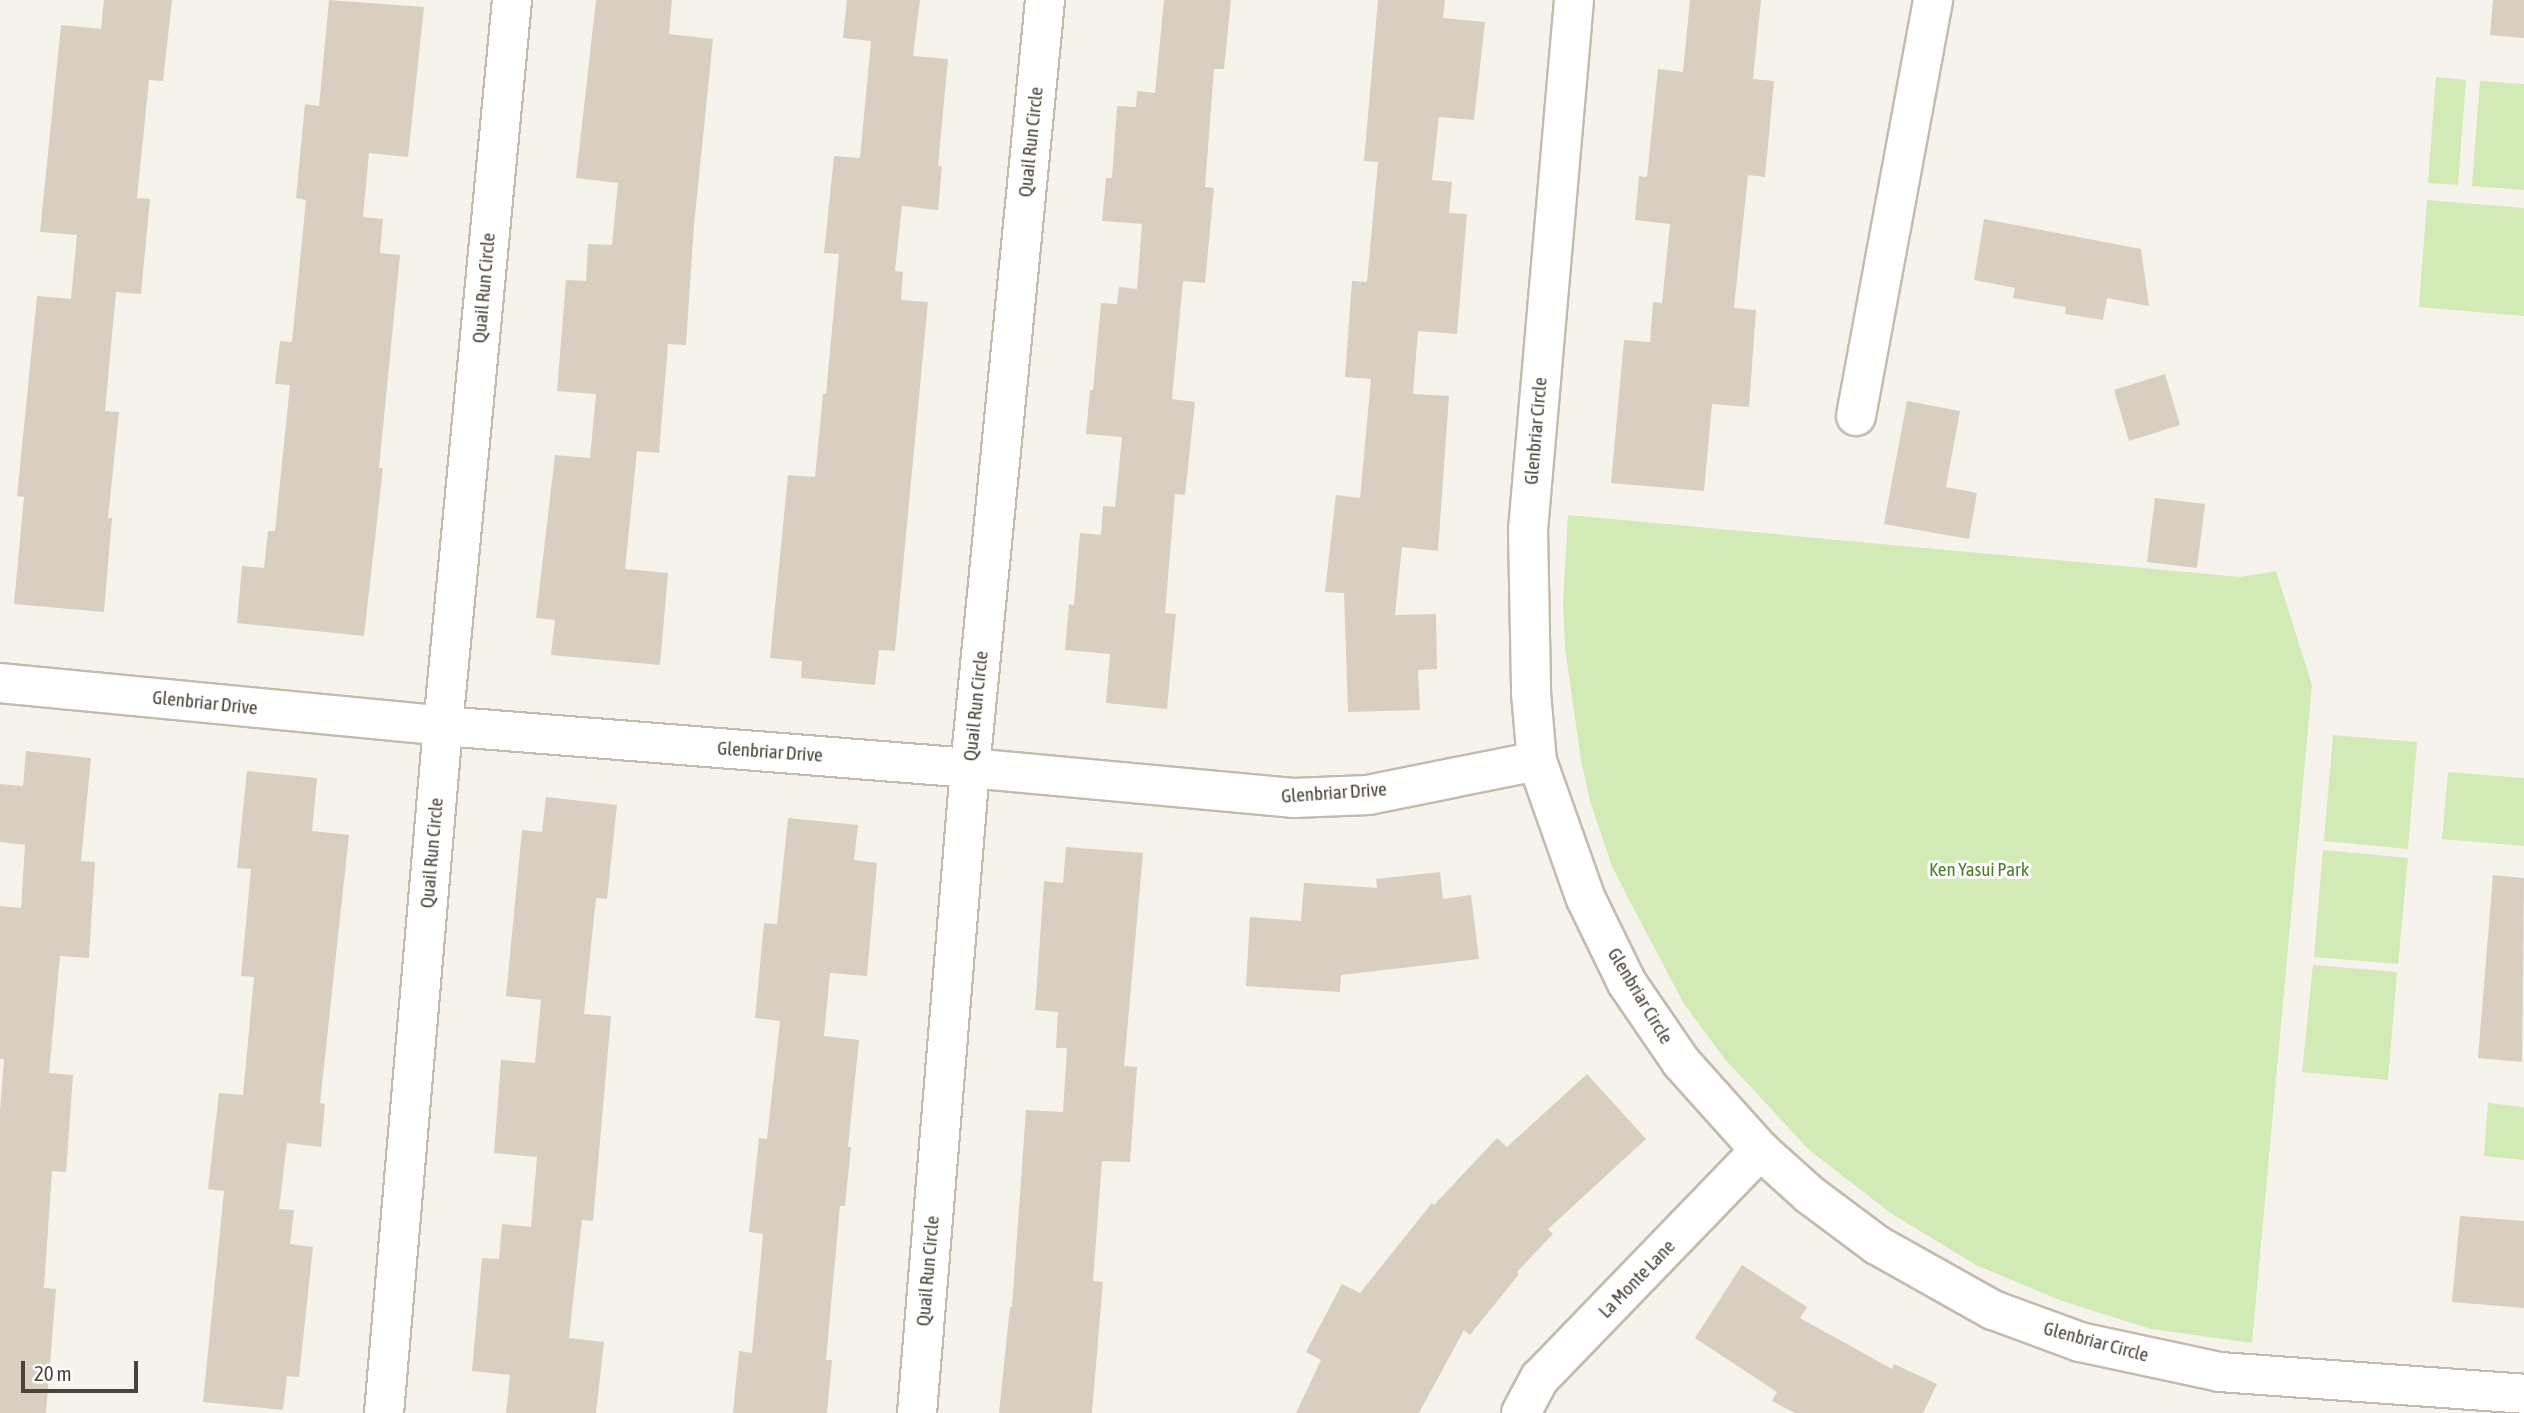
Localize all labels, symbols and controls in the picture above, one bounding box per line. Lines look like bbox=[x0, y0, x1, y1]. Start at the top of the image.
street label: Quail Run Circle bbox=[1014, 86, 1048, 198]
street label: Quail Run Circle bbox=[468, 232, 500, 344]
street label: Glenbriar Circle bbox=[1520, 376, 1552, 486]
street label: Quail Run Circle bbox=[959, 650, 993, 762]
street label: Glenbriar Drive bbox=[151, 686, 259, 720]
street label: Glenbriar Drive bbox=[717, 737, 823, 767]
street label: Glenbriar Drive bbox=[1281, 778, 1387, 808]
street label: Quail Run Circle bbox=[416, 797, 448, 909]
park label: Ken Yasui Park bbox=[1929, 859, 2029, 881]
street label: Glenbriar Circle bbox=[1602, 944, 1678, 1048]
street label: Quail Run Circle bbox=[912, 1215, 944, 1327]
street label: La Monte Lane bbox=[1594, 1235, 1680, 1323]
street label: Glenbriar Circle bbox=[2041, 1317, 2151, 1367]
scale bar bbox=[24, 1346, 142, 1390]
text: 20 m bbox=[34, 1361, 72, 1385]

